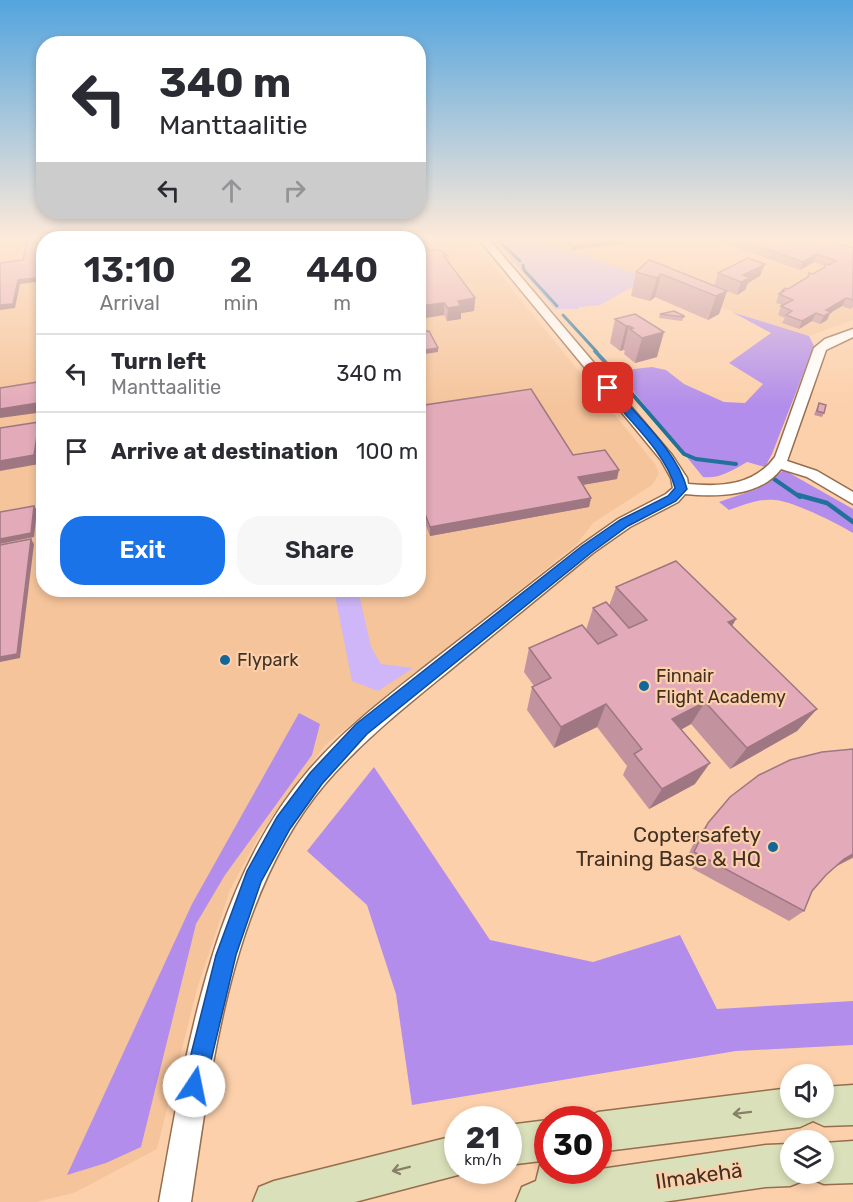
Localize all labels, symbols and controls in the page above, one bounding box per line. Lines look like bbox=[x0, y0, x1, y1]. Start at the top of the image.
text: 340 m bbox=[159, 58, 291, 108]
icon: left bbox=[60, 60, 138, 138]
text: Manttaalitie bbox=[159, 109, 308, 141]
icon: left bbox=[152, 174, 185, 207]
icon: ahead bbox=[215, 174, 248, 207]
icon: right bbox=[278, 174, 311, 207]
text: 13:10 bbox=[84, 248, 176, 291]
text: 2 bbox=[230, 248, 252, 291]
text: 440 bbox=[306, 248, 378, 291]
text: Arrival bbox=[100, 291, 160, 315]
text: min bbox=[224, 291, 258, 315]
text: m bbox=[333, 291, 351, 315]
text: Turn left bbox=[111, 348, 206, 375]
icon: left bbox=[60, 357, 93, 390]
text: 340 m bbox=[336, 360, 402, 387]
pin bbox=[582, 362, 633, 413]
icon: arrive bbox=[591, 371, 624, 404]
text: Manttaalitie bbox=[111, 375, 221, 399]
icon: arrive bbox=[60, 435, 93, 468]
text: Arrive at destination bbox=[111, 438, 338, 465]
text: 100 m bbox=[356, 438, 418, 465]
button: Exit bbox=[60, 516, 225, 585]
button: Share bbox=[237, 516, 402, 585]
place label: Flypark bbox=[237, 649, 299, 671]
marker: Flypark bbox=[218, 653, 232, 667]
place label: Finnair Flight Academy bbox=[656, 665, 786, 708]
marker: Finnair Flight Academy bbox=[637, 679, 651, 693]
place label: Coptersafety Training Base & HQ bbox=[576, 822, 761, 871]
marker: Coptersafety Training Base & HQ bbox=[766, 840, 780, 854]
position arrow bbox=[162, 1054, 226, 1118]
map controls bbox=[780, 1064, 834, 1184]
button: sound bbox=[780, 1064, 834, 1118]
speed limit sign: 30 bbox=[534, 1106, 612, 1184]
one-way arrow bbox=[732, 1108, 752, 1119]
text: 21 bbox=[466, 1120, 500, 1156]
button: layers bbox=[780, 1130, 834, 1184]
text: km/h bbox=[464, 1151, 502, 1169]
street label: Ilmakehä bbox=[654, 1157, 744, 1194]
one-way arrow bbox=[392, 1164, 411, 1176]

